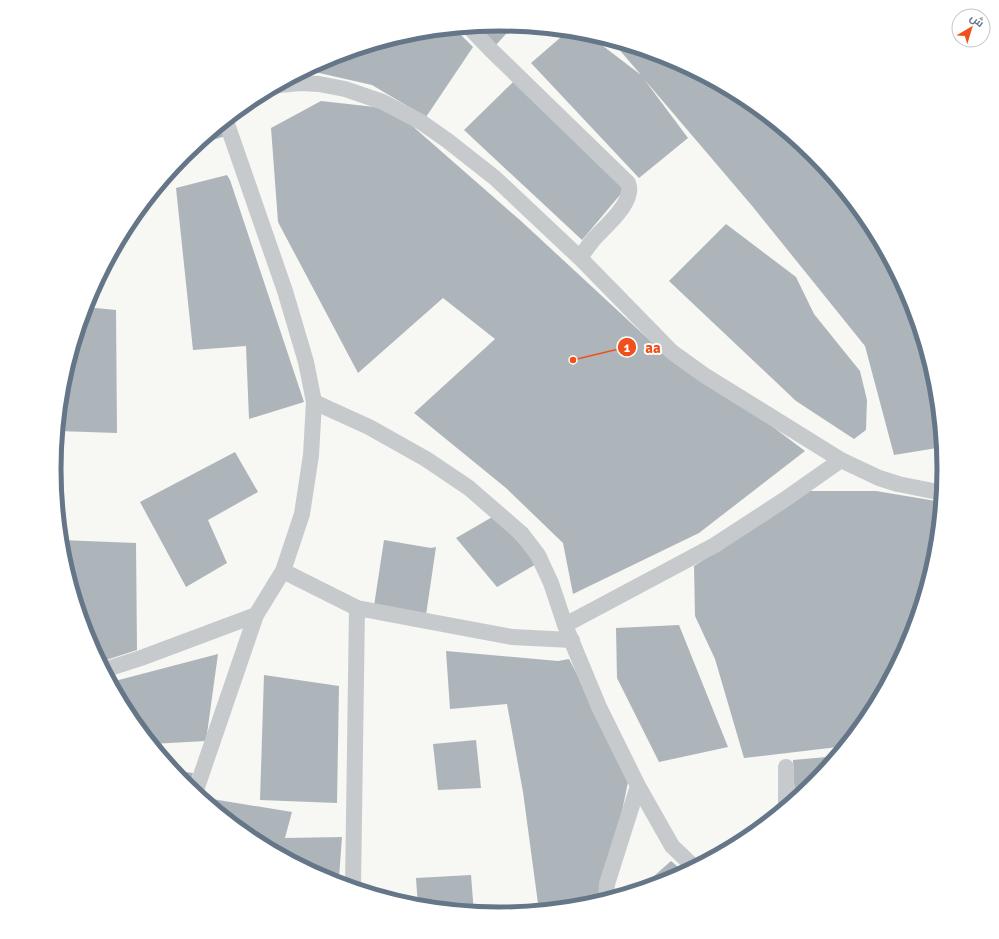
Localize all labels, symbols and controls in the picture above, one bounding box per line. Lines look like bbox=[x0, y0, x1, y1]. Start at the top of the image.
north arrow bbox=[951, 8, 991, 48]
text: ش bbox=[967, 11, 986, 30]
callout: aa bbox=[617, 334, 669, 361]
text: aa bbox=[645, 339, 661, 357]
text: 1 bbox=[624, 341, 631, 356]

